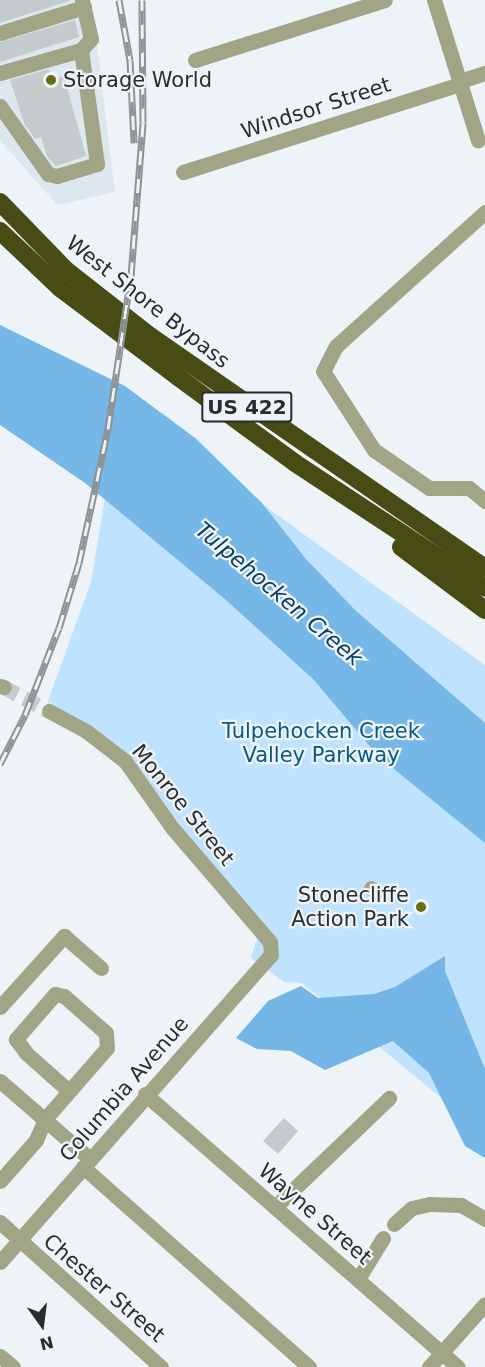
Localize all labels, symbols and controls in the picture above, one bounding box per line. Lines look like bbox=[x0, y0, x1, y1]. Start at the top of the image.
place label: Storage World bbox=[63, 67, 212, 93]
street label: Windsor Street bbox=[238, 72, 394, 144]
marker: Storage World bbox=[44, 73, 58, 87]
street label: West Shore Bypass bbox=[61, 230, 235, 374]
road number: US 422 bbox=[200, 390, 294, 424]
water label: Tulpehocken Creek bbox=[190, 516, 368, 672]
park label: Tulpehocken Creek Valley Parkway bbox=[222, 718, 420, 768]
street label: Monroe Street bbox=[126, 739, 240, 871]
place label: Stonecliffe Action Park bbox=[291, 882, 409, 932]
marker: Stonecliffe Action Park bbox=[414, 900, 428, 914]
street label: Columbia Avenue bbox=[54, 1011, 194, 1167]
street label: Wayne Street bbox=[253, 1158, 377, 1270]
street label: Chester Street bbox=[38, 1229, 170, 1347]
north arrow bbox=[12, 1295, 72, 1355]
text: N bbox=[38, 1332, 55, 1354]

